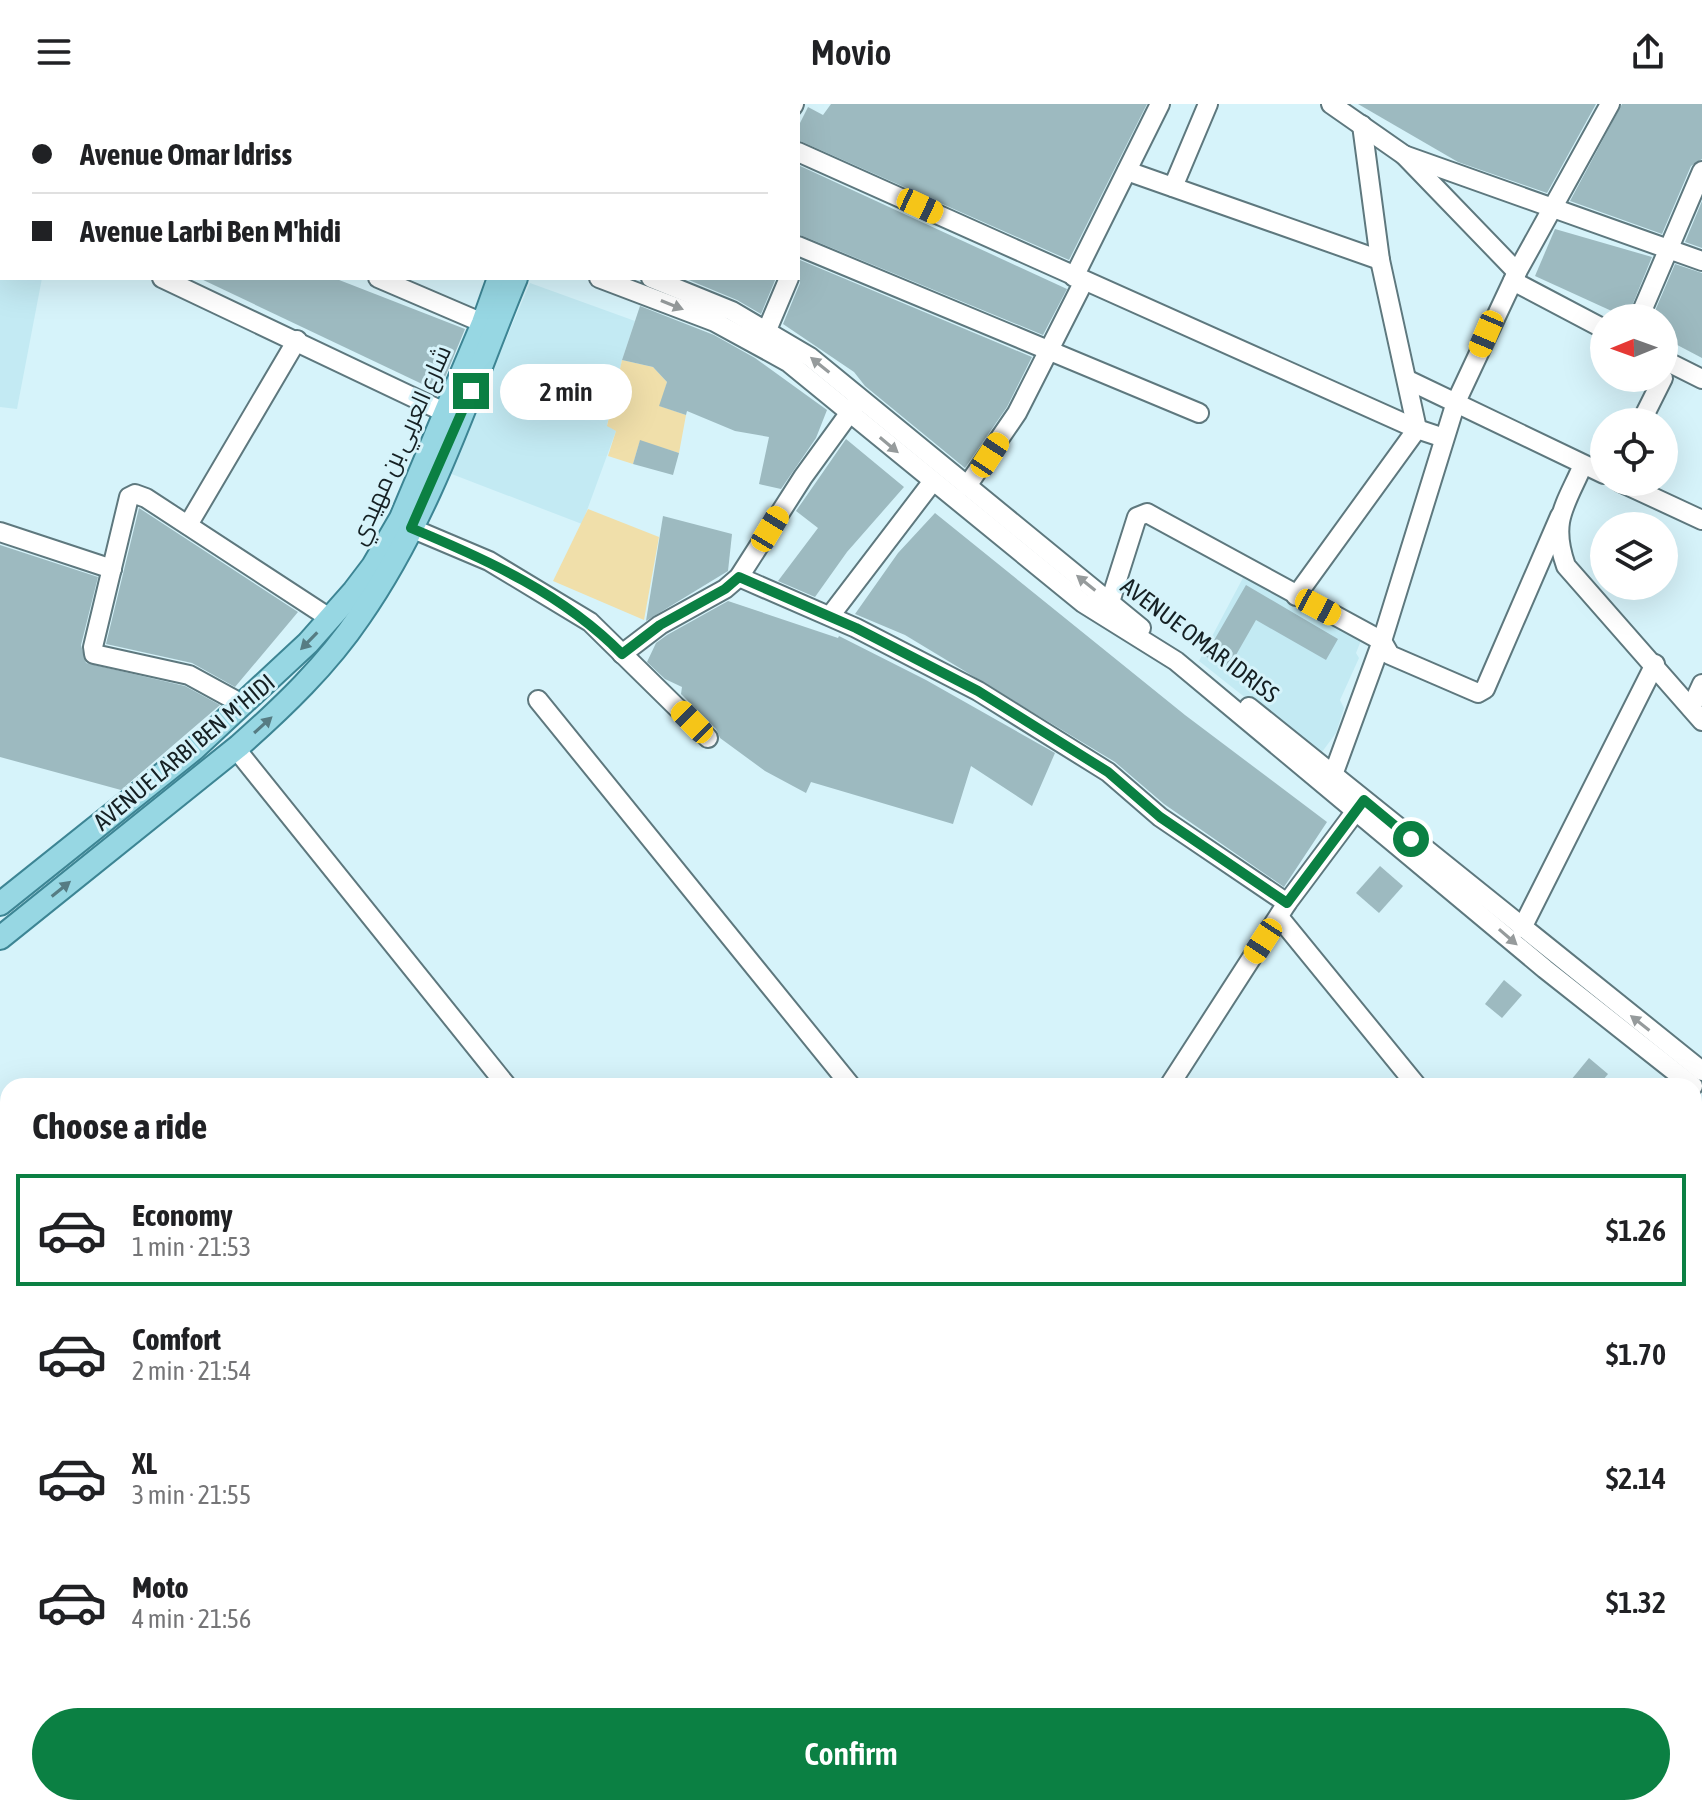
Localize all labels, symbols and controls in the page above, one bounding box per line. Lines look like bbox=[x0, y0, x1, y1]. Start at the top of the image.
icon: menu bbox=[32, 30, 76, 74]
icon: share bbox=[1626, 30, 1670, 74]
text: Movio bbox=[811, 31, 891, 73]
text: Avenue Omar Idriss bbox=[80, 137, 292, 171]
car bbox=[893, 185, 947, 227]
text: Avenue Larbi Ben M'hidi bbox=[80, 214, 341, 248]
one-way arrow bbox=[660, 299, 684, 312]
north arrow bbox=[1590, 304, 1678, 392]
map controls bbox=[1590, 304, 1678, 600]
car bbox=[1466, 307, 1506, 361]
street label: شارع العربي بن مهيدي bbox=[344, 341, 462, 551]
one-way arrow bbox=[810, 357, 830, 374]
callout: 2 min bbox=[499, 363, 631, 419]
route end bbox=[453, 373, 489, 409]
text: 2 min bbox=[539, 377, 593, 407]
button: locate bbox=[1590, 408, 1678, 496]
car bbox=[967, 428, 1013, 482]
one-way arrow bbox=[879, 436, 899, 453]
car bbox=[747, 502, 793, 556]
button: layers bbox=[1590, 512, 1678, 600]
street label: AVENUE OMAR IDRISS bbox=[1116, 572, 1284, 708]
one-way arrow bbox=[1076, 575, 1096, 592]
car bbox=[1291, 585, 1345, 629]
one-way arrow bbox=[300, 631, 319, 650]
street label: AVENUE LARBI BEN M'HIDI bbox=[88, 669, 280, 835]
car bbox=[667, 697, 717, 747]
one-way arrow bbox=[253, 717, 272, 735]
route start bbox=[1393, 821, 1429, 857]
one-way arrow bbox=[51, 882, 71, 898]
car bbox=[1240, 914, 1286, 968]
one-way arrow bbox=[1498, 928, 1518, 945]
one-way arrow bbox=[1630, 1016, 1650, 1032]
text: Choose a ride bbox=[32, 1105, 207, 1147]
icon: car bbox=[36, 1194, 108, 1266]
text: Economy bbox=[132, 1198, 233, 1232]
text: $1.26 bbox=[1606, 1213, 1666, 1247]
text: 1 min · 21:53 bbox=[132, 1232, 251, 1262]
icon: car bbox=[36, 1318, 108, 1390]
text: Comfort bbox=[132, 1322, 221, 1356]
text: $1.70 bbox=[1606, 1337, 1666, 1371]
text: 2 min · 21:54 bbox=[132, 1356, 251, 1386]
icon: car bbox=[36, 1442, 108, 1514]
text: XL bbox=[132, 1446, 157, 1480]
text: $2.14 bbox=[1606, 1461, 1666, 1495]
text: 3 min · 21:55 bbox=[132, 1480, 251, 1510]
icon: car bbox=[36, 1566, 108, 1638]
text: Moto bbox=[132, 1570, 189, 1604]
text: $1.32 bbox=[1606, 1585, 1666, 1619]
text: 4 min · 21:56 bbox=[132, 1604, 251, 1634]
button: Confirm bbox=[32, 1708, 1670, 1800]

